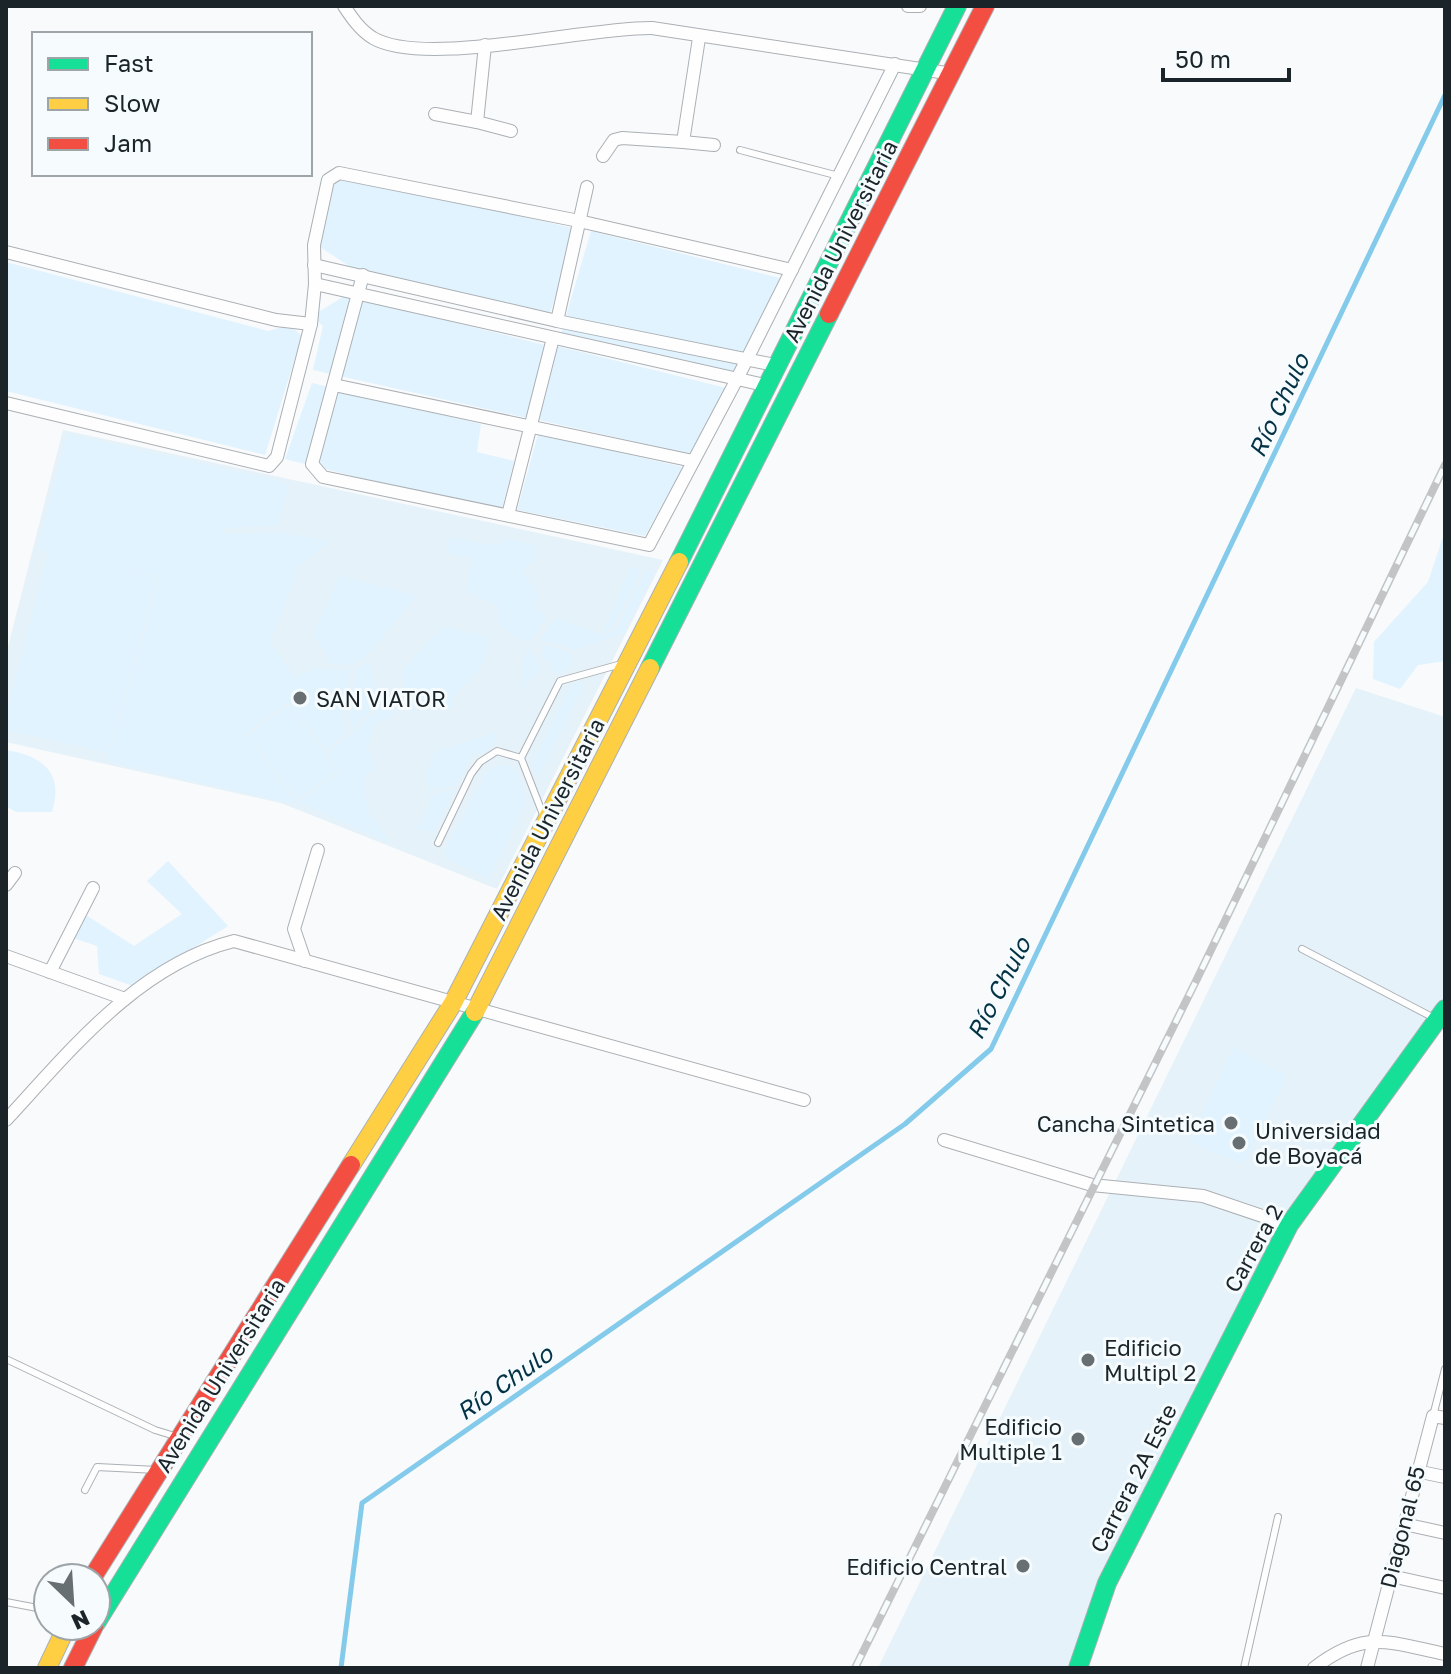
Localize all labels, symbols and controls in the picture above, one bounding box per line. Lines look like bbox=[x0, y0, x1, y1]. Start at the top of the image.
legend bbox=[32, 32, 312, 176]
scale bar bbox=[1163, 32, 1289, 82]
text: 50 m bbox=[1175, 44, 1231, 73]
text: Fast bbox=[104, 48, 154, 77]
text: Slow bbox=[104, 88, 160, 117]
text: Jam bbox=[104, 128, 152, 157]
street label: Avenida Universitaria bbox=[777, 135, 903, 347]
water label: Río Chulo bbox=[1241, 347, 1315, 461]
place label: SAN VIATOR bbox=[316, 685, 446, 712]
marker: SAN VIATOR bbox=[291, 689, 309, 707]
street label: Avenida Universitaria bbox=[484, 713, 610, 925]
water label: Río Chulo bbox=[960, 931, 1037, 1044]
place label: Cancha Sintetica bbox=[1037, 1110, 1215, 1137]
marker: Cancha Sintetica bbox=[1222, 1114, 1240, 1132]
place label: Universidad de Boyacá bbox=[1255, 1117, 1381, 1169]
marker: Universidad de Boyacá bbox=[1230, 1134, 1248, 1152]
street label: Carrera 2 bbox=[1218, 1199, 1288, 1297]
street label: Avenida Universitaria bbox=[149, 1273, 291, 1477]
place label: Edificio Multipl 2 bbox=[1104, 1334, 1196, 1386]
water label: Río Chulo bbox=[450, 1337, 559, 1426]
marker: Edificio Multipl 2 bbox=[1079, 1351, 1097, 1369]
street label: Carrera 2A Este bbox=[1084, 1399, 1182, 1557]
place label: Edificio Multiple 1 bbox=[959, 1413, 1062, 1465]
marker: Edificio Multiple 1 bbox=[1069, 1430, 1087, 1448]
street label: Diagonal 65 bbox=[1374, 1463, 1430, 1591]
place label: Edificio Central bbox=[846, 1553, 1007, 1580]
marker: Edificio Central bbox=[1014, 1557, 1032, 1575]
north arrow bbox=[32, 1562, 112, 1642]
text: N bbox=[67, 1605, 94, 1636]

